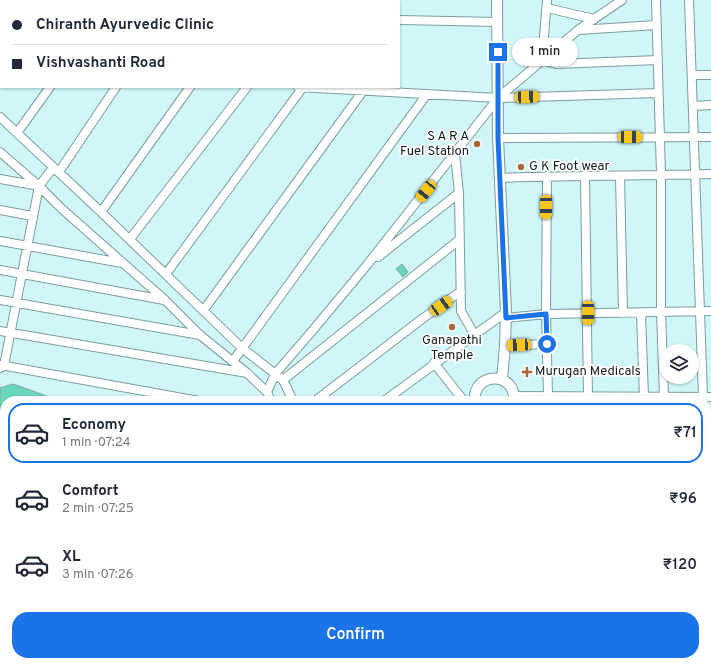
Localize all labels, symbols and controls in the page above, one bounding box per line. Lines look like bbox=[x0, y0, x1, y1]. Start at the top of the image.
text: Chiranth Ayurvedic Clinic bbox=[36, 16, 214, 35]
callout: 1 min bbox=[512, 38, 578, 66]
route end bbox=[489, 43, 507, 61]
text: 1 min bbox=[530, 44, 560, 60]
text: Vishvashanti Road bbox=[36, 54, 165, 73]
car bbox=[515, 91, 539, 103]
place label: S A R A Fuel Station bbox=[400, 129, 469, 160]
car bbox=[618, 131, 642, 143]
marker: S A R A Fuel Station bbox=[472, 139, 482, 149]
place label: G K Foot wear bbox=[529, 159, 610, 175]
marker: G K Foot wear bbox=[516, 162, 526, 172]
car bbox=[414, 178, 438, 204]
car bbox=[540, 195, 552, 219]
car bbox=[428, 294, 454, 318]
car bbox=[582, 301, 594, 325]
marker: Ganapathi Temple bbox=[447, 322, 457, 332]
place label: Ganapathi Temple bbox=[422, 333, 482, 364]
route start bbox=[538, 335, 556, 353]
car bbox=[507, 338, 531, 352]
map controls bbox=[659, 344, 699, 384]
button: layers bbox=[659, 344, 699, 384]
place label: Murugan Medicals bbox=[535, 364, 641, 380]
marker: Murugan Medicals bbox=[522, 367, 532, 377]
icon: car bbox=[14, 415, 50, 451]
text: Economy bbox=[62, 416, 126, 435]
text: ₹71 bbox=[673, 424, 697, 443]
text: 1 min · 07:24 bbox=[62, 435, 131, 451]
icon: car bbox=[14, 481, 50, 517]
text: Comfort bbox=[62, 482, 119, 501]
text: ₹96 bbox=[669, 490, 697, 509]
text: 2 min · 07:25 bbox=[62, 501, 134, 517]
icon: car bbox=[14, 547, 50, 583]
text: XL bbox=[62, 548, 80, 567]
text: ₹120 bbox=[662, 556, 697, 575]
text: 3 min · 07:26 bbox=[62, 567, 134, 583]
button: Confirm bbox=[12, 612, 699, 658]

